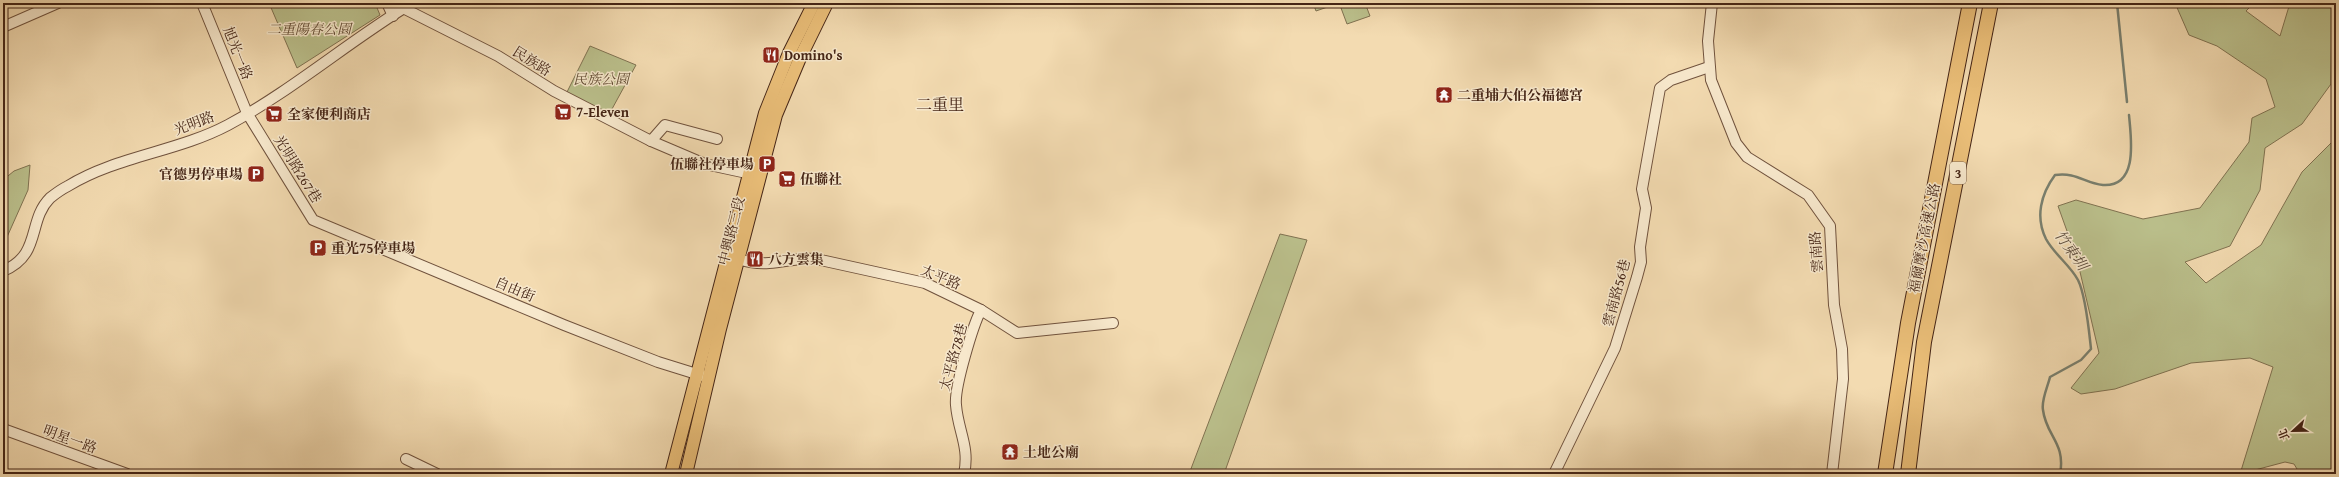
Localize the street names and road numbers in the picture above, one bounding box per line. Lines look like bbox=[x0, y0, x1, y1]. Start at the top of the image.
street label: 旭光一路 bbox=[218, 23, 258, 83]
street label: 民族路 bbox=[509, 41, 555, 81]
street label: 光明路 bbox=[171, 106, 217, 140]
street label: 光明路267巷 bbox=[269, 131, 327, 207]
road number: 3 bbox=[1950, 162, 1966, 184]
street label: 福爾摩沙高速公路 bbox=[1903, 181, 1945, 295]
street label: 中興路三段 bbox=[713, 195, 749, 267]
street label: 雲南路 bbox=[1805, 230, 1827, 274]
street label: 雲南路56巷 bbox=[1597, 257, 1635, 329]
street label: 太平路 bbox=[918, 260, 964, 294]
street label: 自由街 bbox=[492, 272, 538, 306]
street label: 太平路78巷 bbox=[934, 321, 972, 393]
street label: 明星一路 bbox=[40, 420, 100, 458]

